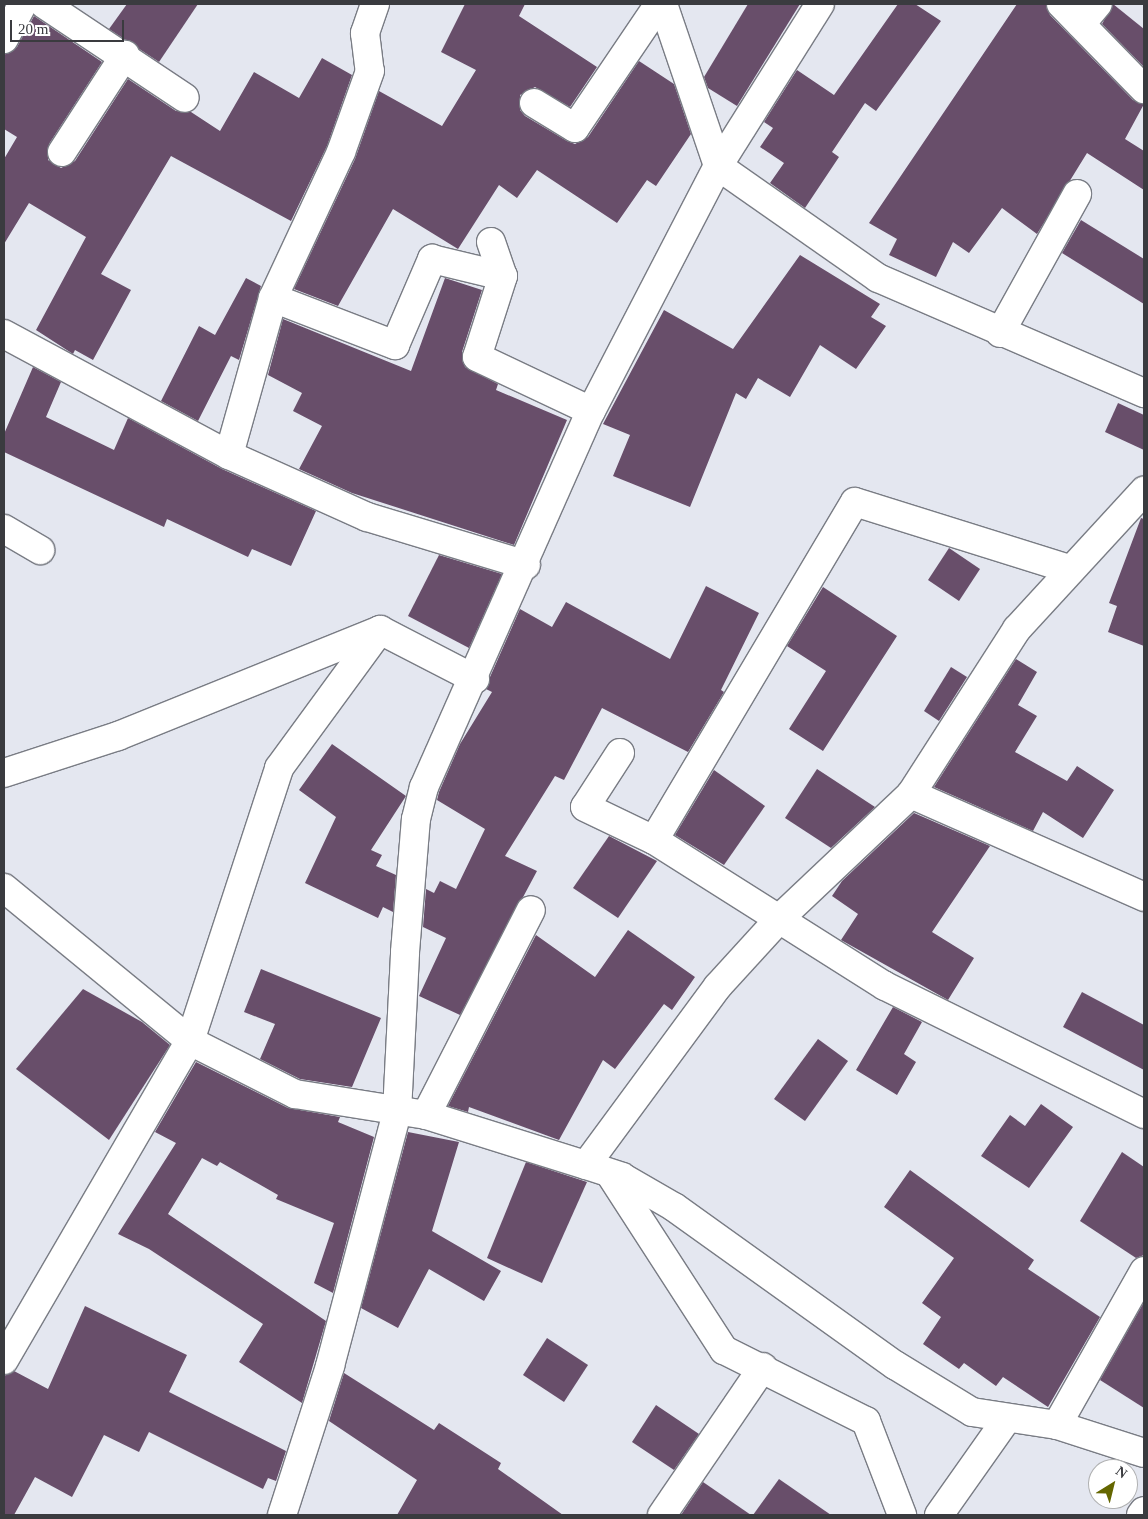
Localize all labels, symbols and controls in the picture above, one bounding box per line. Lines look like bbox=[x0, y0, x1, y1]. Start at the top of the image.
scale bar bbox=[12, 10, 126, 42]
text: 20 m bbox=[18, 21, 48, 37]
north arrow bbox=[1088, 1459, 1138, 1509]
text: N bbox=[1113, 1463, 1130, 1481]

